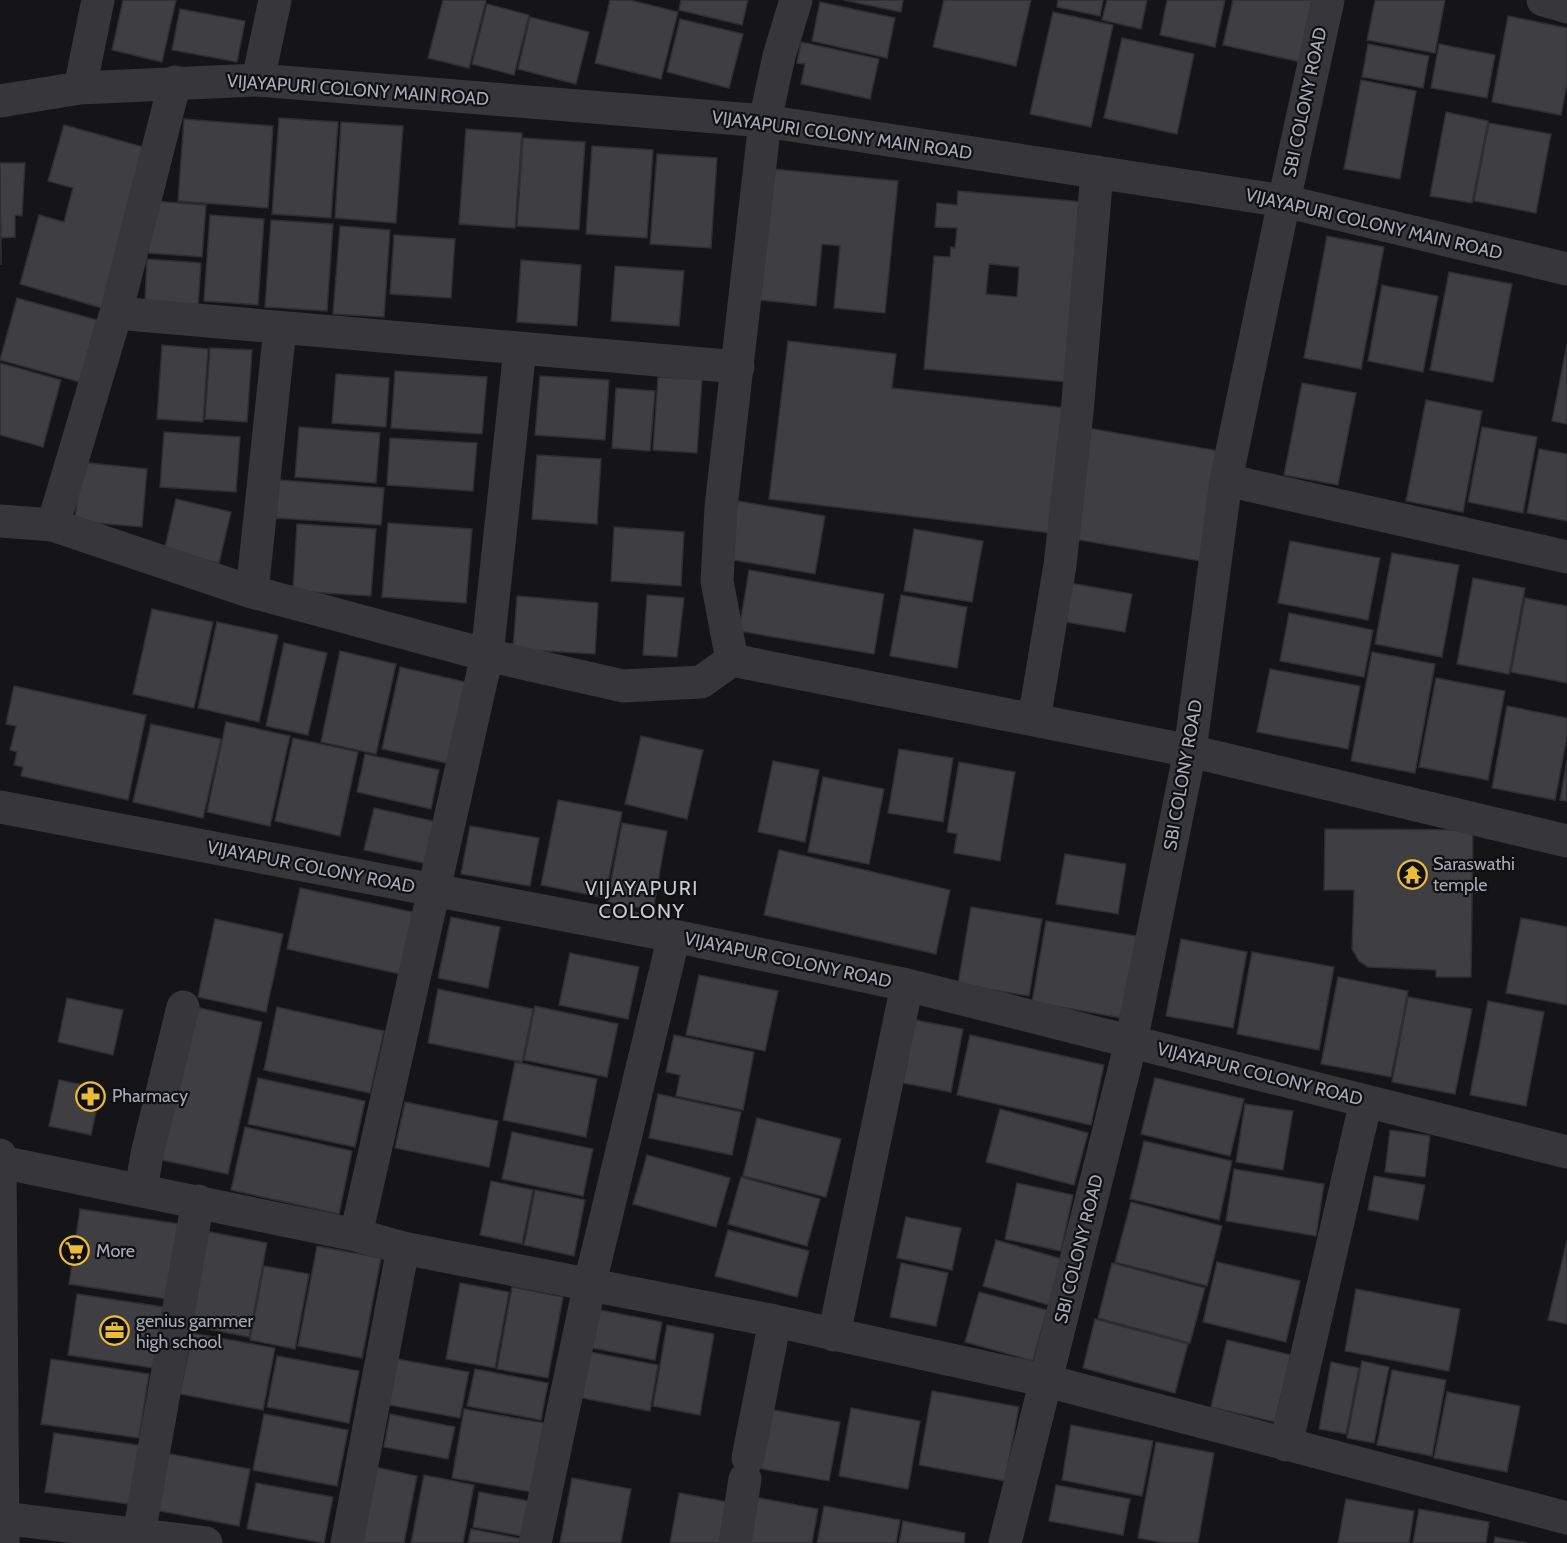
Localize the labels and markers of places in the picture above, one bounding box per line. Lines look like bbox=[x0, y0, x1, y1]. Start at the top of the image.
place label: Saraswathi temple bbox=[1433, 853, 1515, 896]
temple icon: Saraswathi temple bbox=[1396, 858, 1428, 890]
pharmacy icon: Pharmacy bbox=[75, 1080, 107, 1112]
place label: Pharmacy bbox=[112, 1085, 188, 1107]
supermarket icon: More bbox=[59, 1235, 91, 1267]
place label: More bbox=[96, 1240, 135, 1262]
place label: genius gammer high school bbox=[136, 1310, 253, 1353]
office icon: genius gammer high school bbox=[99, 1315, 131, 1347]

